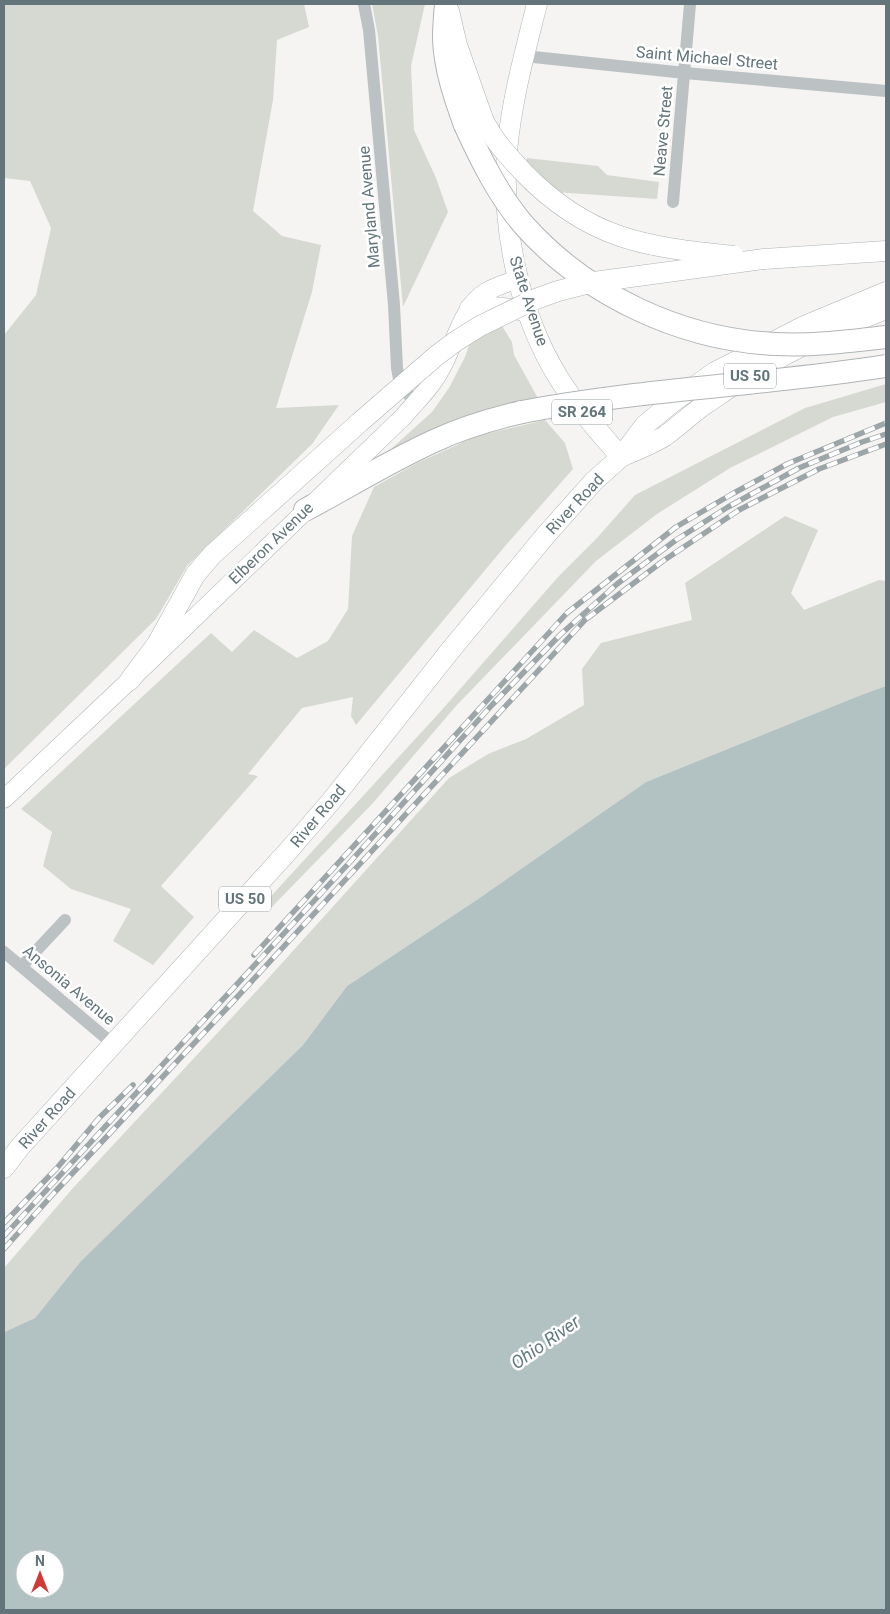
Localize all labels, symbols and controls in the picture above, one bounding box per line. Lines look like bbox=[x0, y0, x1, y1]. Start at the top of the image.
street label: Saint Michael Street bbox=[635, 42, 779, 74]
street label: Neave Street bbox=[650, 85, 676, 177]
street label: Maryland Avenue bbox=[354, 145, 384, 269]
street label: State Avenue bbox=[506, 254, 552, 348]
road number: US 50 bbox=[724, 364, 776, 388]
road number: SR 264 bbox=[552, 400, 612, 424]
street label: River Road bbox=[542, 470, 608, 538]
street label: Elberon Avenue bbox=[225, 498, 317, 588]
street label: River Road bbox=[286, 781, 350, 851]
road number: US 50 bbox=[219, 886, 271, 912]
street label: Ansonia Avenue bbox=[19, 941, 119, 1029]
street label: River Road bbox=[15, 1083, 79, 1153]
water label: Ohio River bbox=[507, 1310, 584, 1373]
north arrow bbox=[15, 1549, 65, 1599]
text: N bbox=[35, 1553, 45, 1569]

